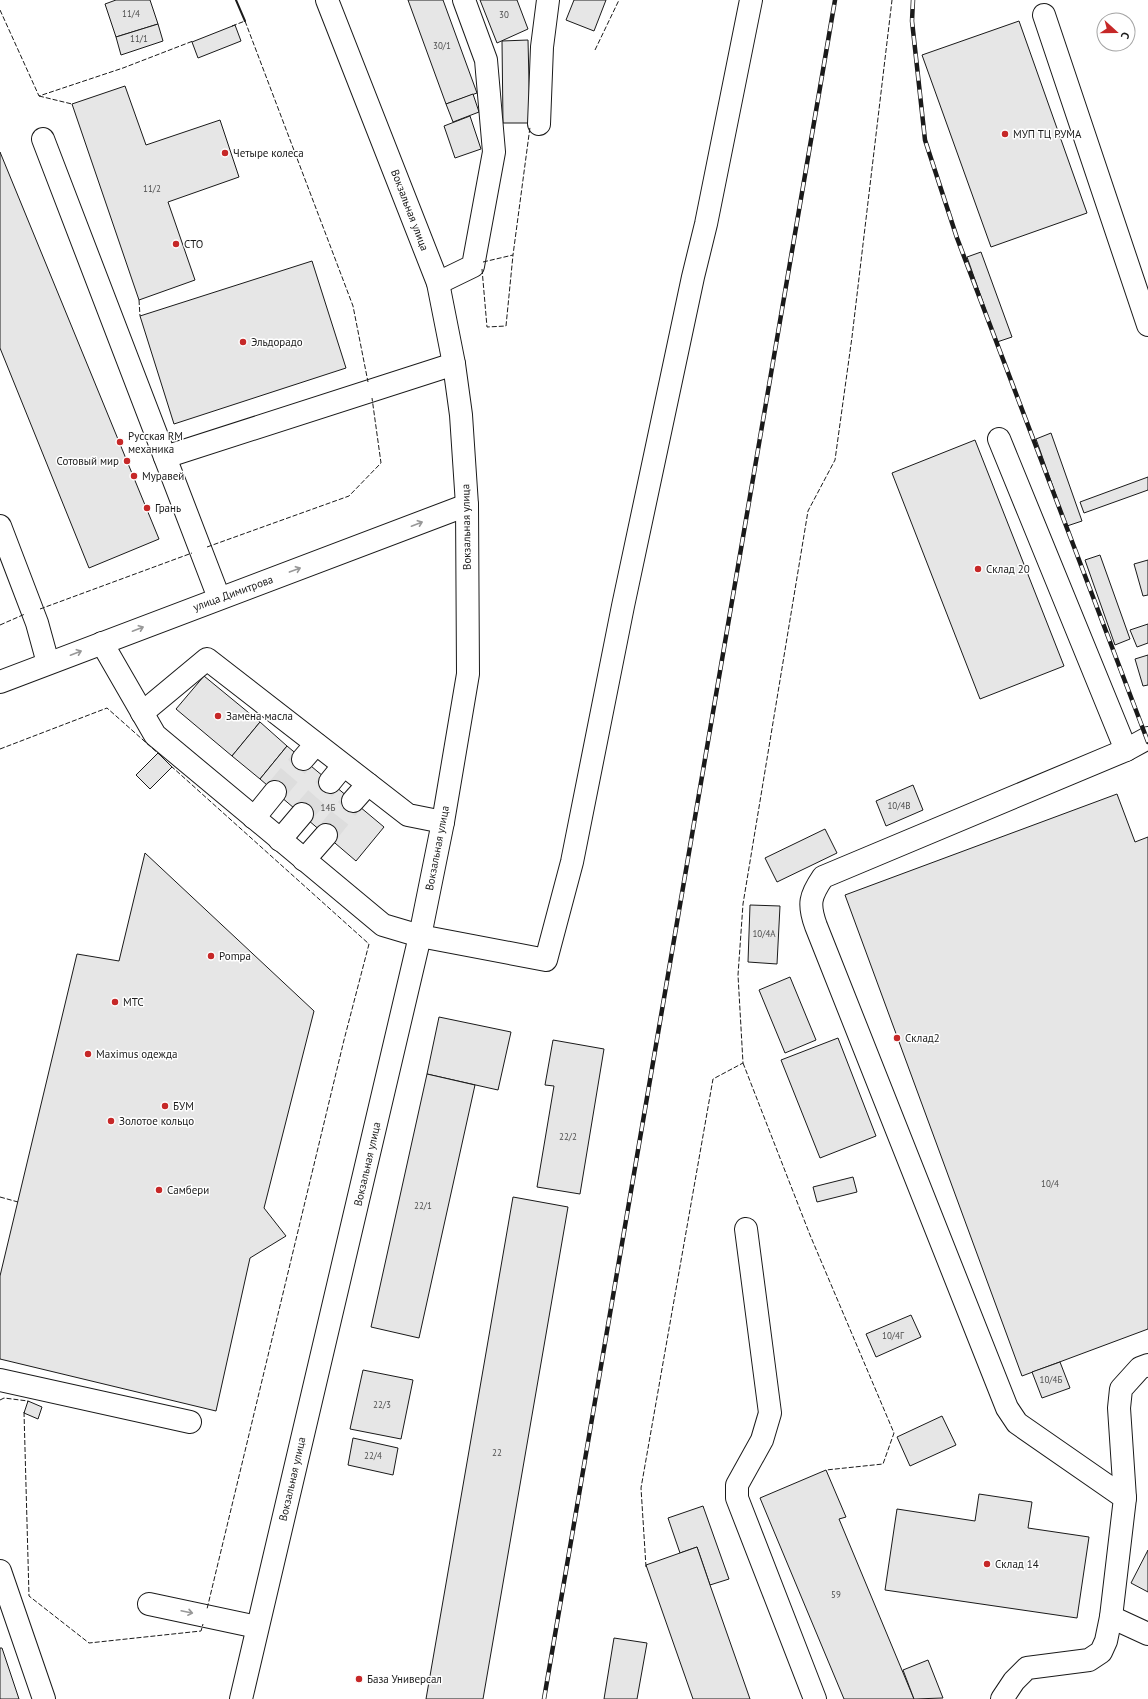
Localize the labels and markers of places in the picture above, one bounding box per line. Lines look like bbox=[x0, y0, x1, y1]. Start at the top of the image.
place label: МУП ТЦ РУМА bbox=[1013, 127, 1082, 141]
marker: МУП ТЦ РУМА bbox=[1000, 129, 1010, 139]
place label: Четыре колеса bbox=[233, 146, 304, 160]
marker: Четыре колеса bbox=[220, 148, 230, 158]
place label: СТО bbox=[184, 237, 203, 251]
marker: СТО bbox=[171, 239, 181, 249]
place label: Эльдорадо bbox=[251, 335, 303, 349]
marker: Эльдорадо bbox=[238, 337, 248, 347]
place label: Русская RM механика bbox=[128, 429, 183, 456]
marker: Русская RM механика bbox=[115, 437, 125, 447]
place label: Сотовый мир bbox=[57, 454, 119, 468]
marker: Сотовый мир bbox=[122, 456, 132, 466]
place label: Муравей bbox=[142, 469, 184, 483]
marker: Муравей bbox=[129, 471, 139, 481]
place label: Грань bbox=[155, 501, 181, 515]
marker: Грань bbox=[142, 503, 152, 513]
place label: Склад 20 bbox=[986, 562, 1030, 576]
marker: Склад 20 bbox=[973, 564, 983, 574]
place label: Замена масла bbox=[226, 709, 293, 723]
marker: Замена масла bbox=[213, 711, 223, 721]
place label: Pompa bbox=[219, 949, 251, 963]
marker: Pompa bbox=[206, 951, 216, 961]
place label: МТС bbox=[123, 995, 144, 1009]
marker: МТС bbox=[110, 997, 120, 1007]
place label: Склад2 bbox=[905, 1031, 940, 1045]
marker: Склад2 bbox=[892, 1033, 902, 1043]
place label: Maximus одежда bbox=[96, 1047, 178, 1061]
marker: Maximus одежда bbox=[83, 1049, 93, 1059]
place label: БУМ bbox=[173, 1099, 194, 1113]
marker: БУМ bbox=[160, 1101, 170, 1111]
place label: Золотое кольцо bbox=[119, 1114, 194, 1128]
marker: Золотое кольцо bbox=[106, 1116, 116, 1126]
place label: Самбери bbox=[167, 1183, 209, 1197]
marker: Самбери bbox=[154, 1185, 164, 1195]
place label: Склад 14 bbox=[995, 1557, 1039, 1571]
marker: Склад 14 bbox=[982, 1559, 992, 1569]
place label: База Универсал bbox=[367, 1672, 442, 1686]
marker: База Универсал bbox=[354, 1674, 364, 1684]

